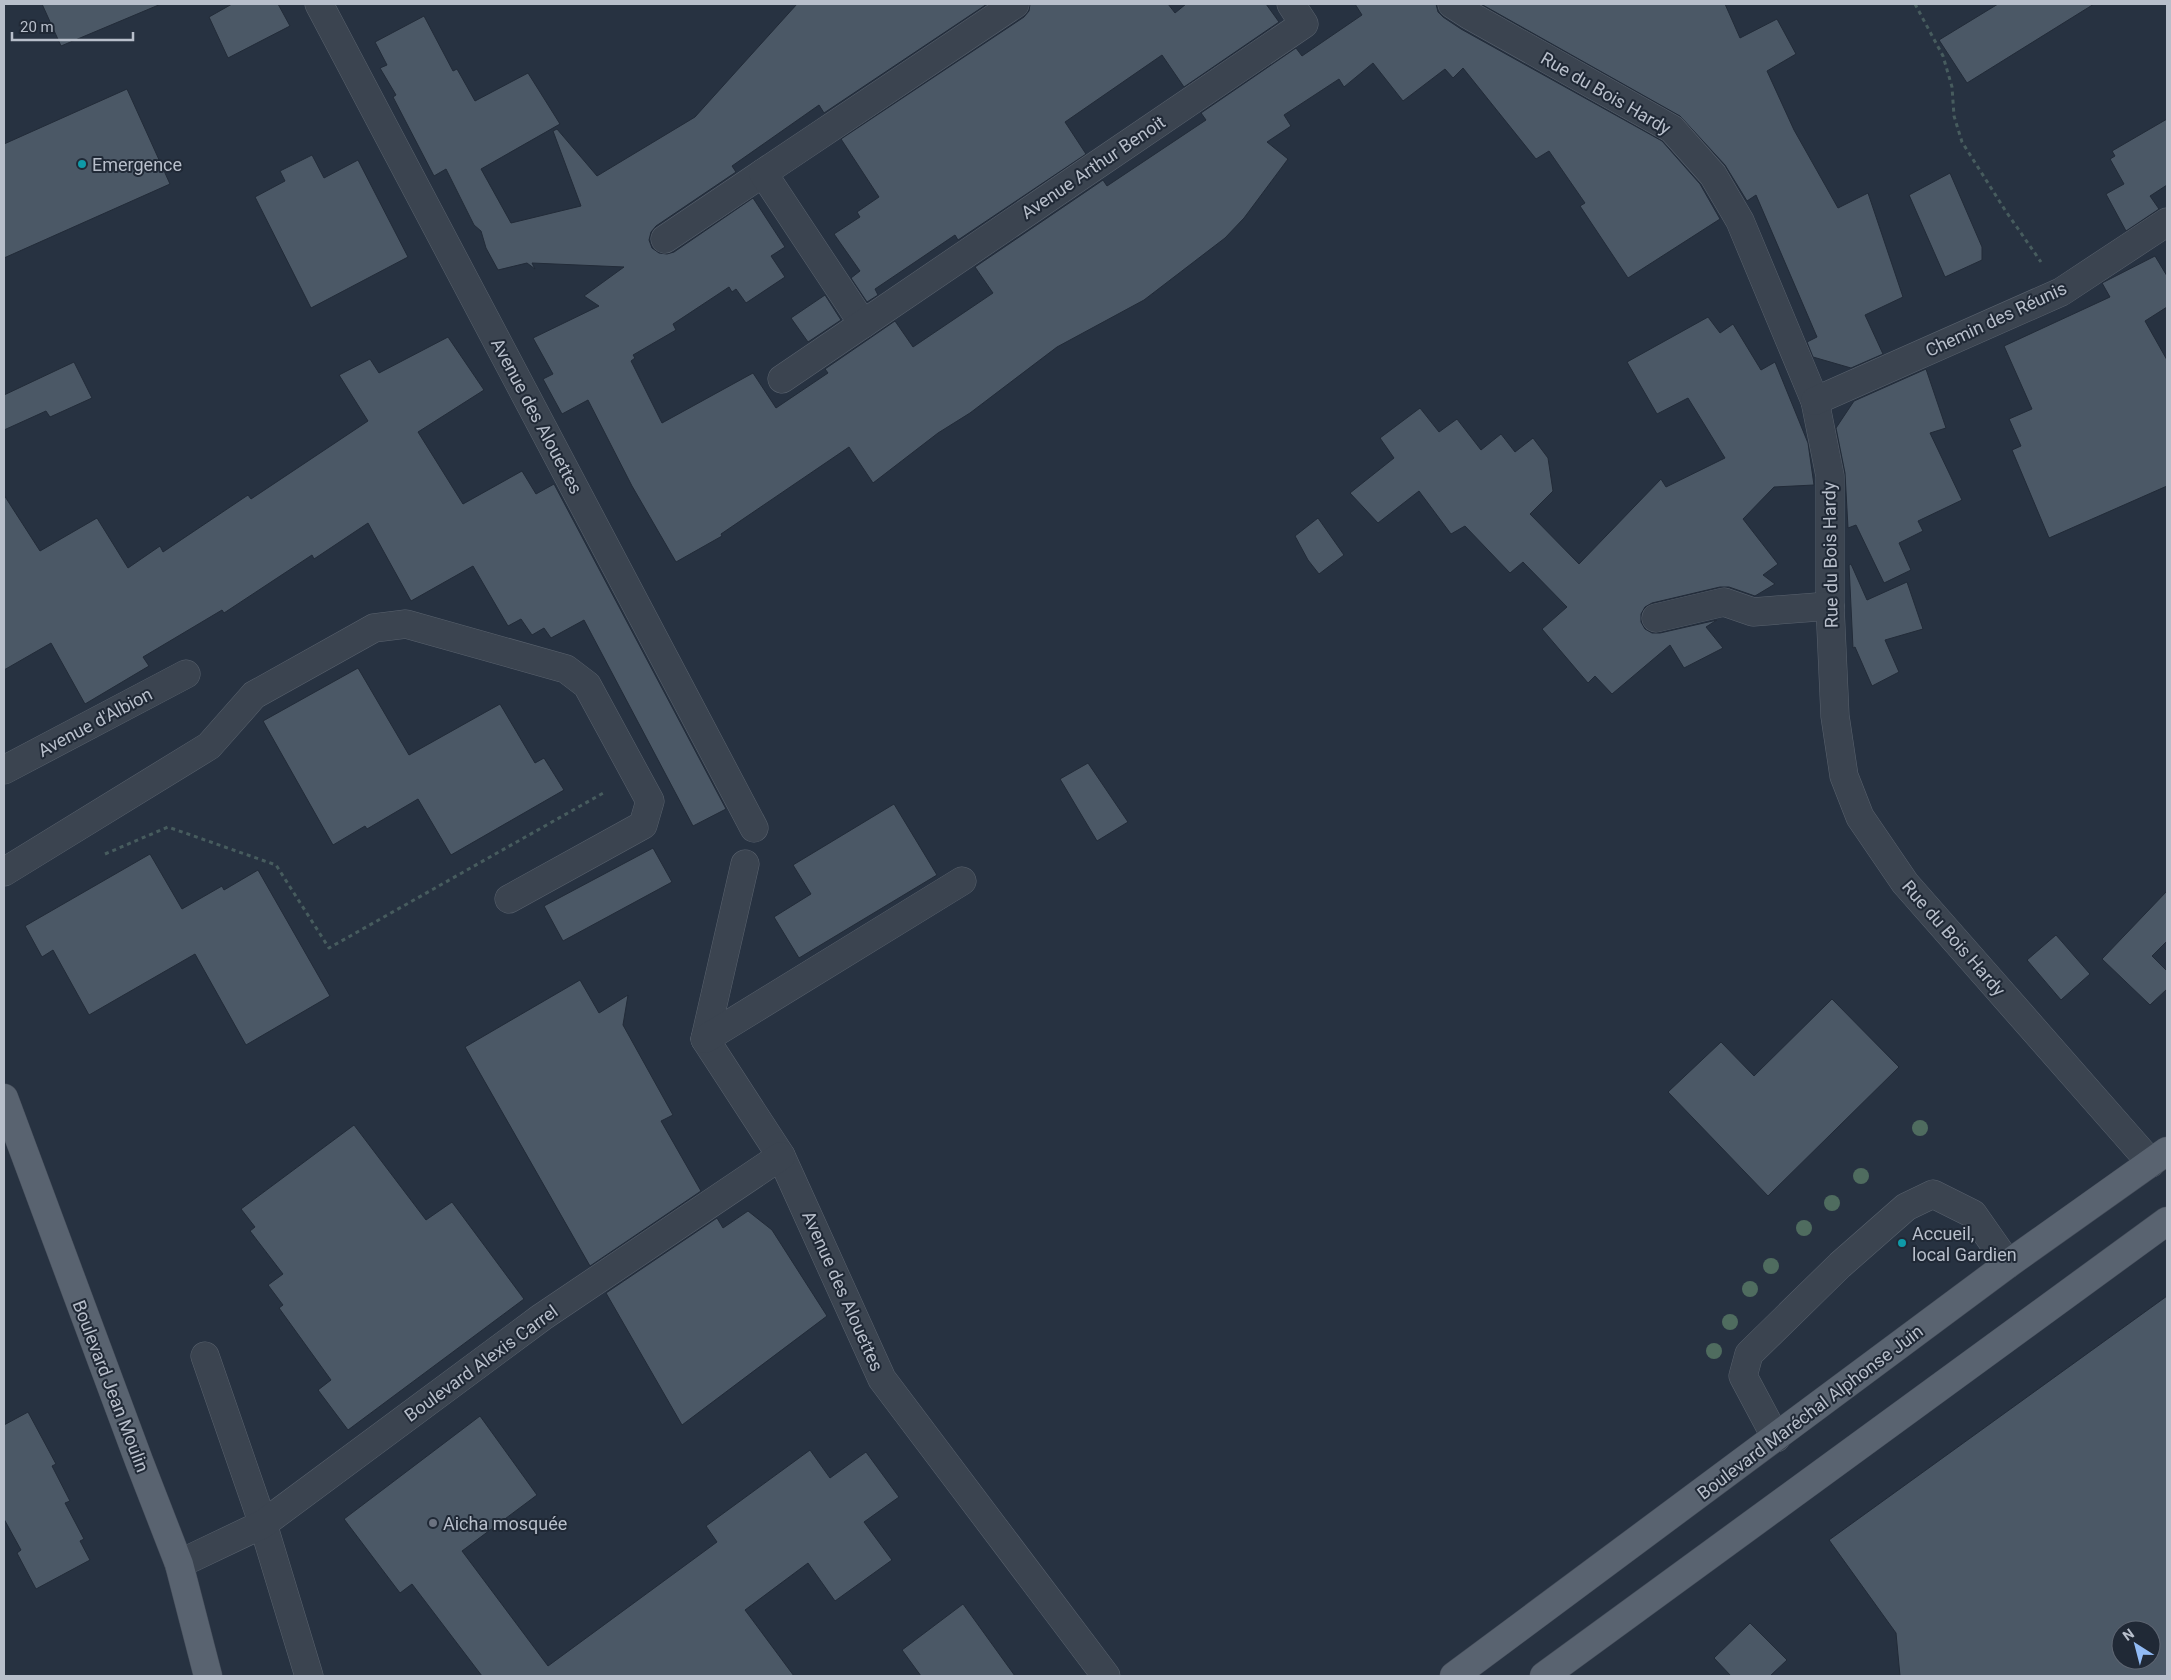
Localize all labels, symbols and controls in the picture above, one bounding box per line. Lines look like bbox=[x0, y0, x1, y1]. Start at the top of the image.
scale bar bbox=[12, 10, 134, 42]
text: 20 m bbox=[20, 18, 54, 36]
street label: Rue du Bois Hardy bbox=[1537, 47, 1675, 139]
street label: Avenue Arthur Benoit bbox=[1017, 111, 1169, 223]
place label: Emergence bbox=[92, 154, 182, 175]
marker: Emergence bbox=[76, 158, 88, 170]
street label: Chemin des Réunis bbox=[1922, 277, 2070, 361]
street label: Avenue des Alouettes bbox=[487, 335, 587, 497]
street label: Rue du Bois Hardy bbox=[1818, 481, 1842, 628]
street label: Avenue d'Albion bbox=[34, 683, 156, 761]
street label: Rue du Bois Hardy bbox=[1898, 876, 2010, 1000]
street label: Avenue des Alouettes bbox=[798, 1208, 888, 1374]
place label: Accueil, local Gardien bbox=[1912, 1223, 2017, 1265]
marker: Accueil, local Gardien bbox=[1896, 1237, 1908, 1249]
street label: Boulevard Jean Moulin bbox=[69, 1297, 153, 1475]
street label: Boulevard Alexis Carrel bbox=[400, 1300, 562, 1426]
street label: Boulevard Maréchal Alphonse Juin bbox=[1693, 1320, 1927, 1504]
place label: Aicha mosquée bbox=[443, 1513, 567, 1534]
marker: Aicha mosquée bbox=[427, 1517, 439, 1529]
north arrow bbox=[2111, 1620, 2161, 1670]
text: N bbox=[2120, 1625, 2137, 1644]

